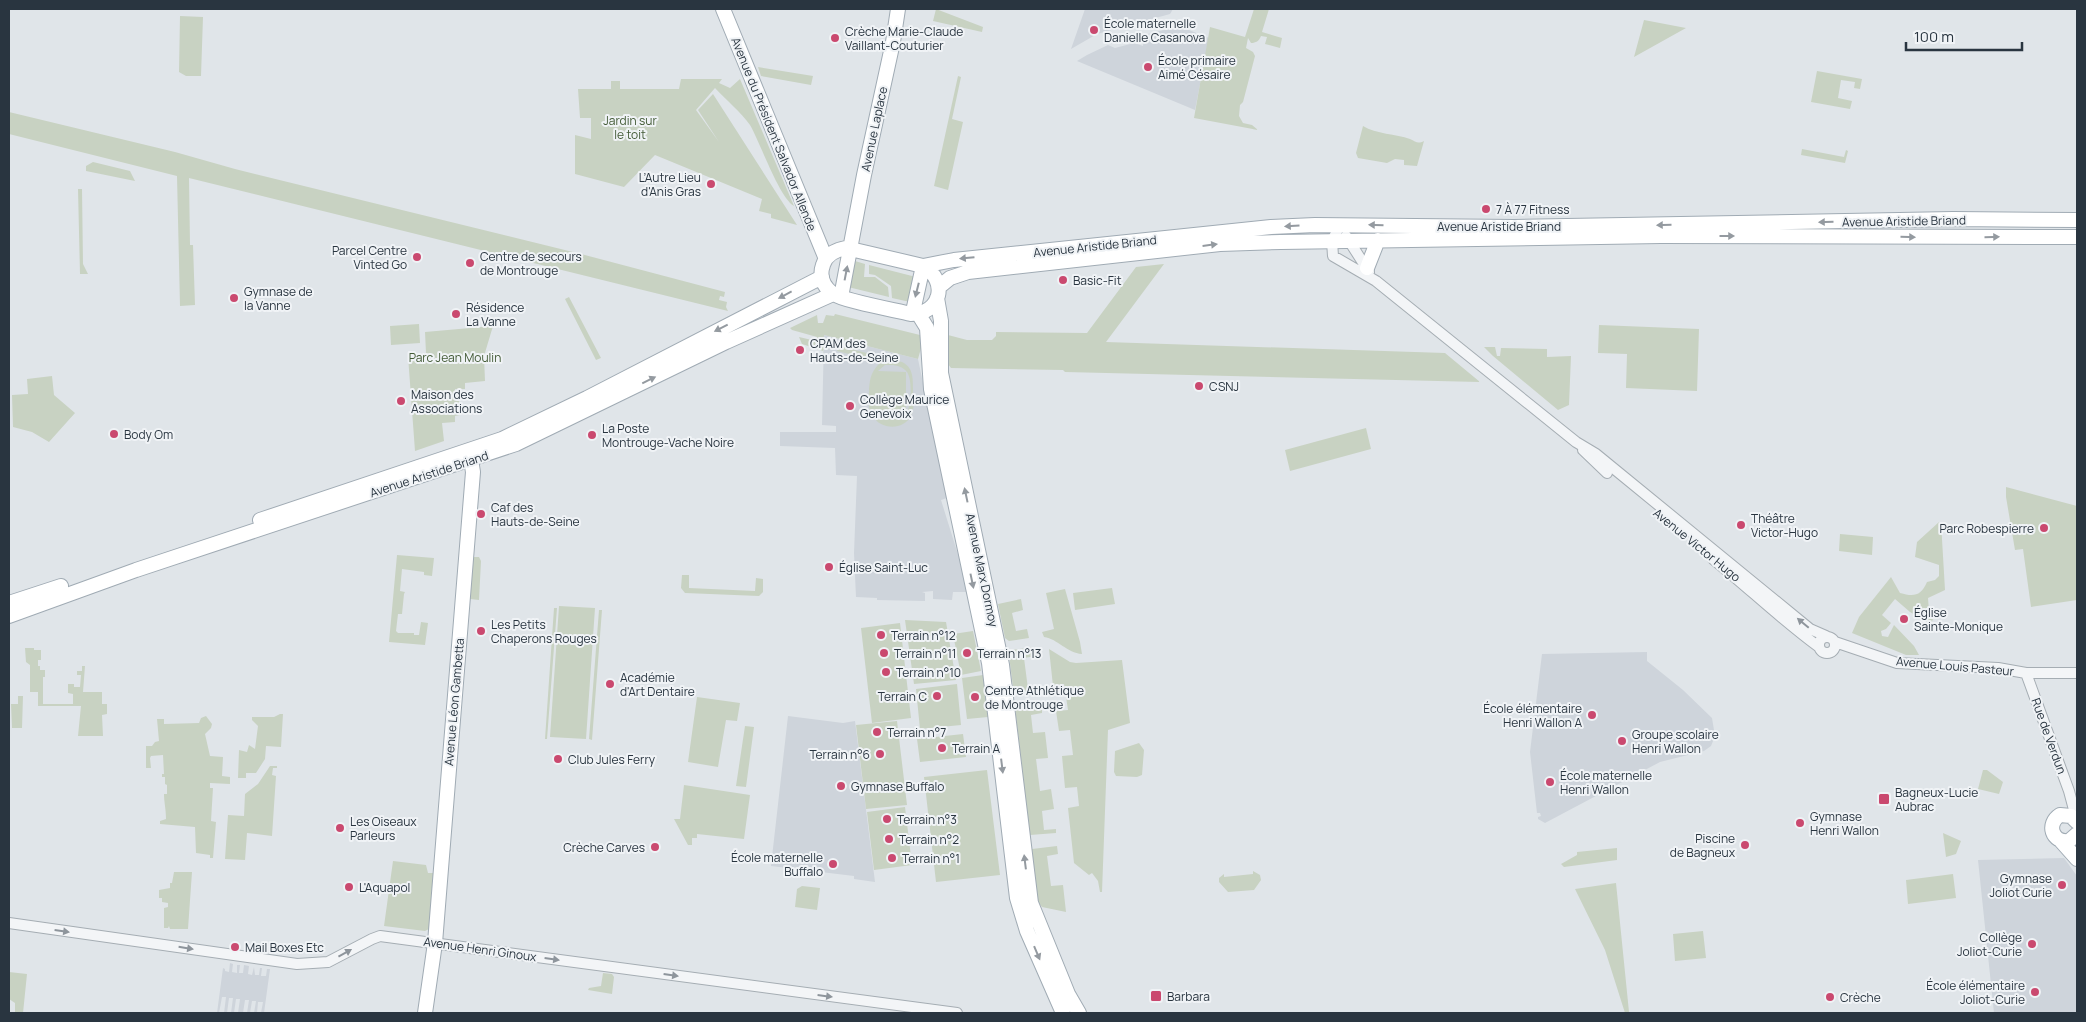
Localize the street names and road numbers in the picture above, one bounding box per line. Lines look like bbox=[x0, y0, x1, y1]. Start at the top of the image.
street label: Avenue du Président Salvador Allende bbox=[727, 35, 821, 233]
street label: Avenue Laplace bbox=[857, 85, 891, 173]
street label: Avenue Aristide Briand bbox=[1842, 211, 1966, 231]
street label: Avenue Aristide Briand bbox=[1437, 218, 1561, 235]
street label: Avenue Aristide Briand bbox=[1032, 231, 1158, 261]
street label: Avenue Aristide Briand bbox=[367, 447, 491, 501]
street label: Avenue Victor Hugo bbox=[1650, 504, 1744, 586]
street label: Avenue Marx Dormoy bbox=[962, 511, 1003, 629]
street label: Avenue Léon Gambetta bbox=[440, 637, 468, 767]
street label: Avenue Louis Pasteur bbox=[1895, 652, 2015, 680]
street label: Rue de Verdun bbox=[2027, 696, 2071, 776]
street label: Avenue Henri Ginoux bbox=[422, 933, 538, 965]

